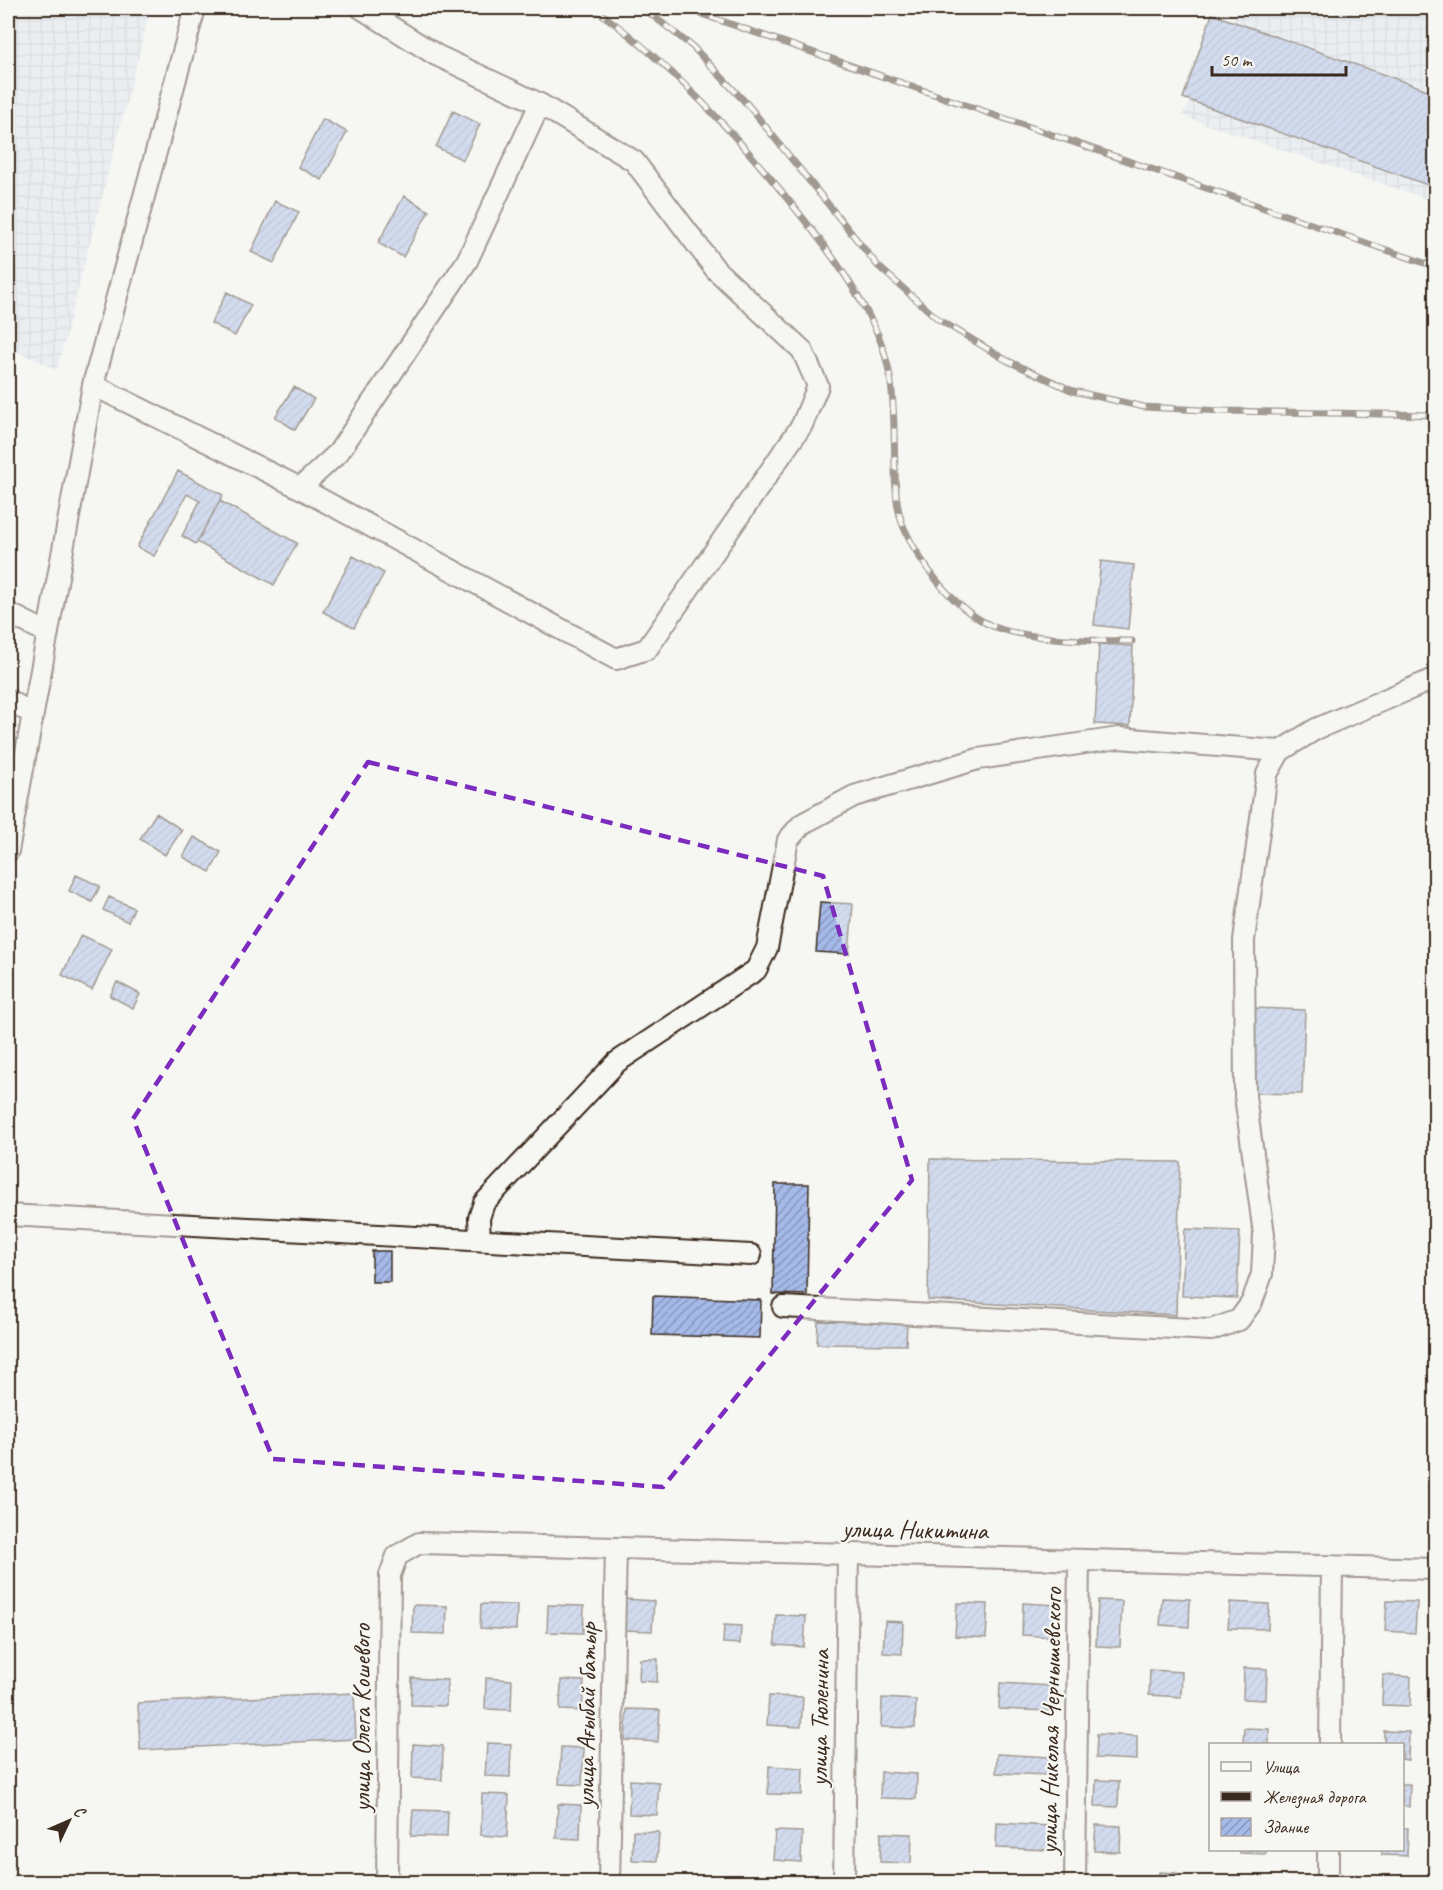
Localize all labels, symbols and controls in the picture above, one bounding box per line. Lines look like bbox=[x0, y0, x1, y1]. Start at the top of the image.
scale bar bbox=[1212, 39, 1346, 77]
text: 50 m bbox=[1221, 49, 1254, 71]
street label: улица Никитина bbox=[840, 1512, 990, 1547]
street label: улица Николая Чернышевского bbox=[1032, 1586, 1069, 1857]
street label: улица Ағыбай батыр bbox=[568, 1621, 605, 1810]
street label: улица Олега Кошевого bbox=[345, 1622, 378, 1814]
street label: улица Тюленина bbox=[802, 1648, 837, 1789]
legend bbox=[1209, 1743, 1404, 1851]
text: Улица bbox=[1263, 1756, 1300, 1778]
text: Железная дорога bbox=[1263, 1786, 1367, 1809]
north arrow bbox=[39, 1791, 99, 1851]
text: С bbox=[69, 1802, 90, 1823]
text: Здание bbox=[1263, 1816, 1309, 1838]

